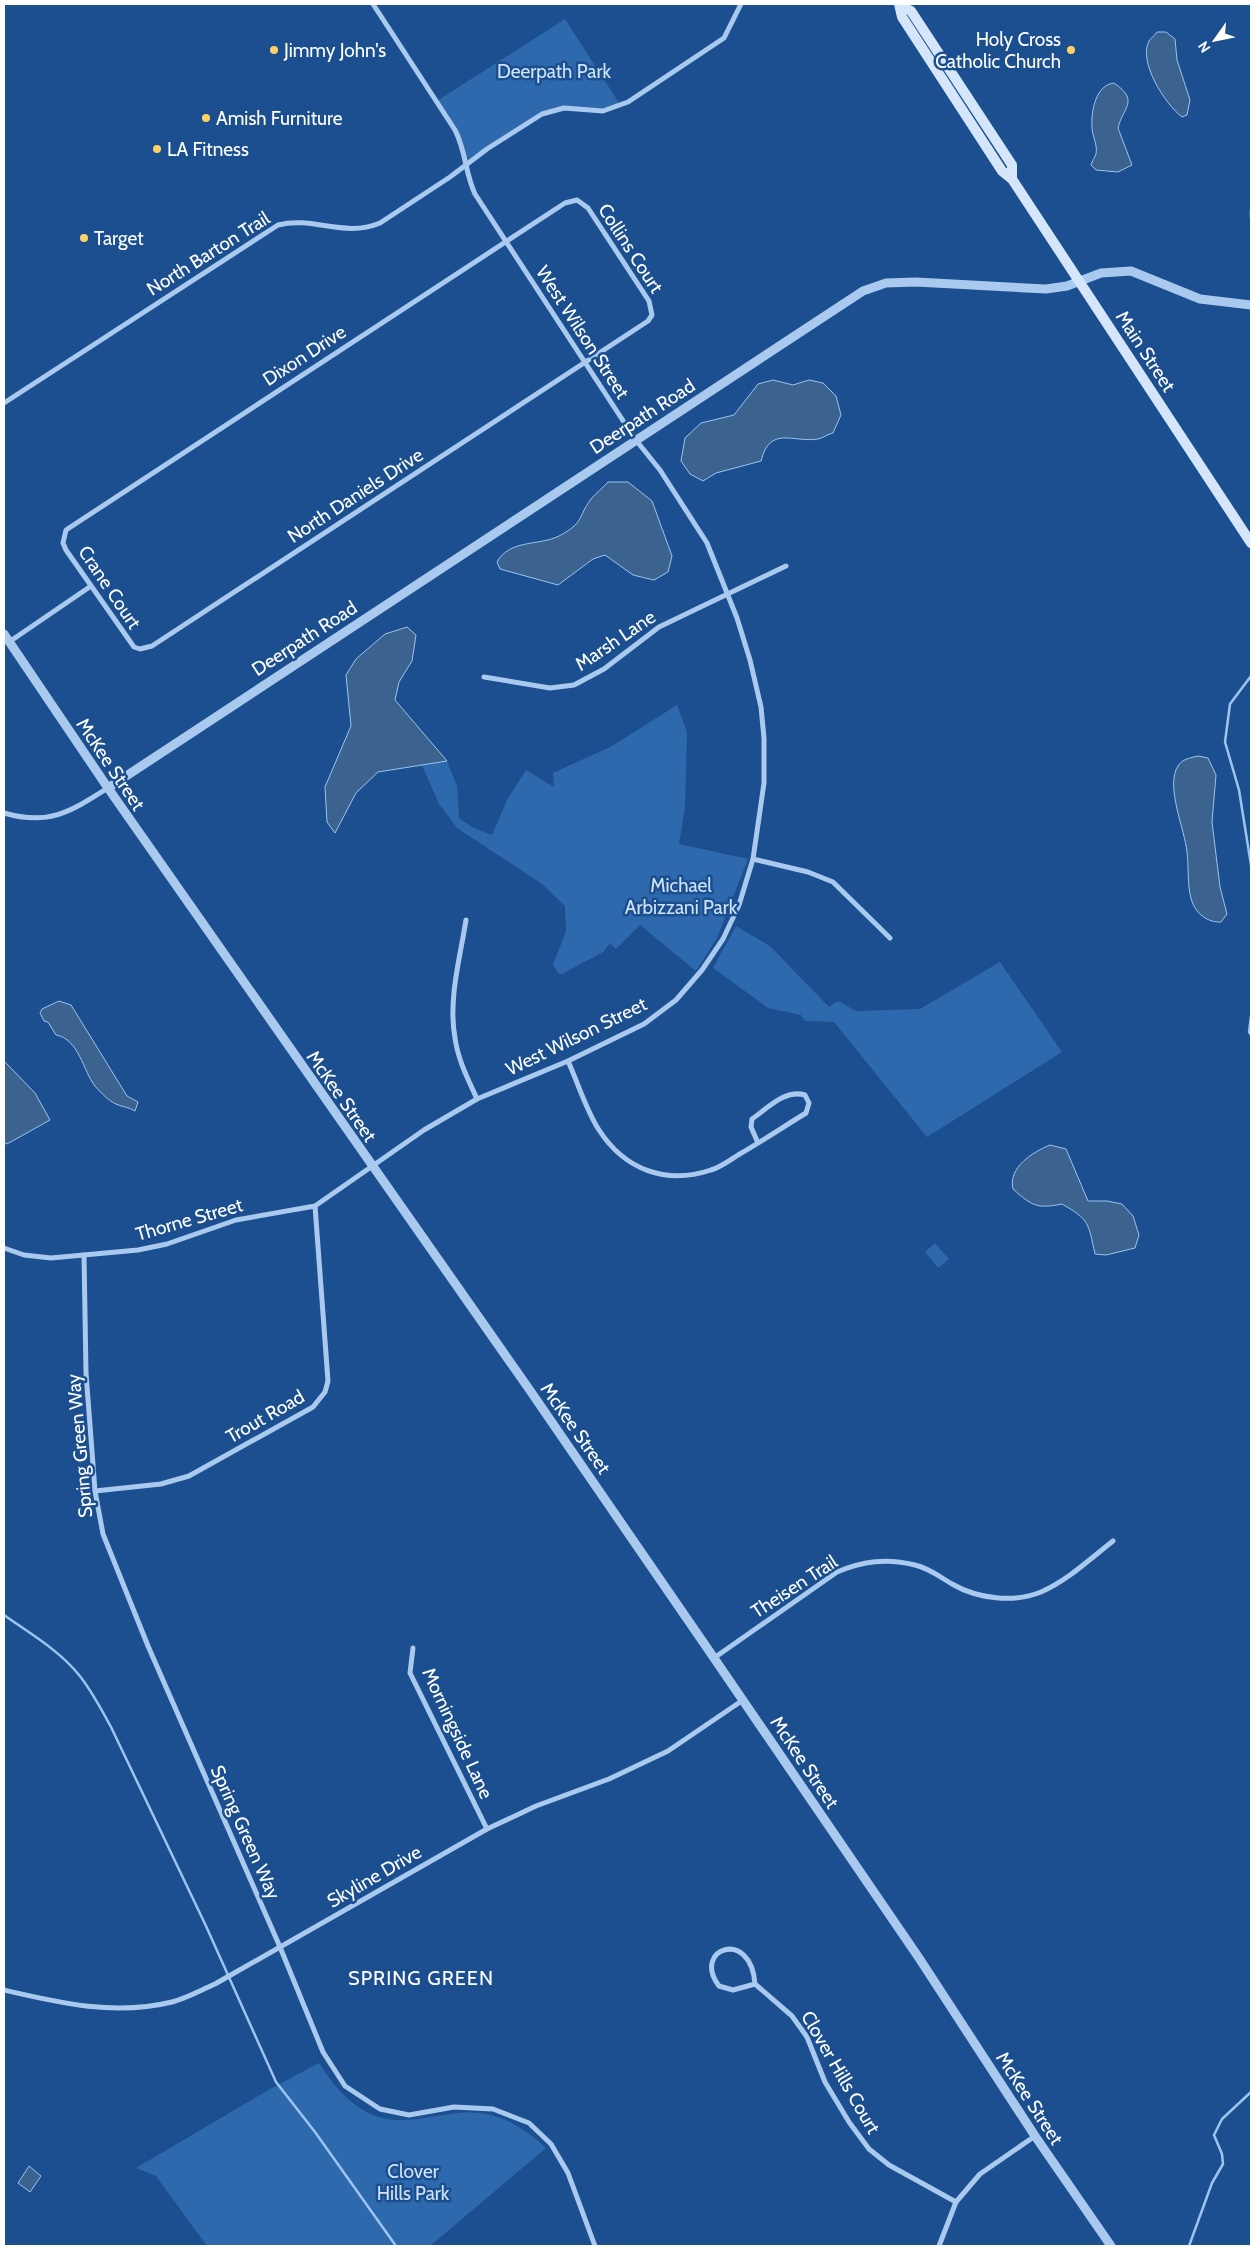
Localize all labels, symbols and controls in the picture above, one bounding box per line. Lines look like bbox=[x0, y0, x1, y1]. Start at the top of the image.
north arrow bbox=[1190, 15, 1240, 65]
place label: Holy Cross Catholic Church bbox=[935, 28, 1061, 73]
text: N bbox=[1194, 38, 1214, 56]
place label: Jimmy John's bbox=[283, 39, 386, 62]
marker: Jimmy John's bbox=[268, 44, 280, 56]
marker: Holy Cross Catholic Church bbox=[1065, 44, 1077, 56]
park label: Deerpath Park bbox=[497, 60, 611, 83]
place label: Amish Furniture bbox=[216, 107, 343, 130]
marker: Amish Furniture bbox=[200, 112, 212, 124]
place label: LA Fitness bbox=[167, 138, 249, 161]
marker: LA Fitness bbox=[151, 143, 163, 155]
street label: Collins Court bbox=[593, 199, 668, 298]
street label: North Barton Trail bbox=[143, 206, 274, 300]
place label: Target bbox=[94, 227, 144, 250]
marker: Target bbox=[78, 232, 90, 244]
street label: West Wilson Street bbox=[531, 261, 634, 404]
street label: Main Street bbox=[1111, 306, 1181, 397]
street label: Dixon Drive bbox=[258, 320, 350, 391]
street label: Deerpath Road bbox=[585, 374, 699, 459]
street label: North Daniels Drive bbox=[283, 443, 428, 548]
street label: Crane Court bbox=[73, 541, 146, 634]
street label: Deerpath Road bbox=[247, 596, 361, 681]
street label: Marsh Lane bbox=[571, 605, 660, 676]
street label: McKee Street bbox=[71, 714, 150, 815]
park label: Michael Arbizzani Park bbox=[625, 874, 738, 919]
street label: West Wilson Street bbox=[502, 992, 651, 1081]
street label: McKee Street bbox=[302, 1046, 382, 1147]
street label: Thorne Street bbox=[133, 1193, 246, 1246]
street label: Spring Green Way bbox=[62, 1373, 97, 1519]
street label: McKee Street bbox=[536, 1378, 616, 1479]
street label: Trout Road bbox=[222, 1385, 308, 1448]
street label: Theisen Trail bbox=[747, 1550, 842, 1623]
street label: Morningside Lane bbox=[417, 1664, 498, 1803]
street label: McKee Street bbox=[765, 1712, 844, 1813]
street label: Spring Green Way bbox=[206, 1762, 286, 1903]
street label: Skyline Drive bbox=[323, 1840, 426, 1913]
district label: SPRING GREEN bbox=[348, 1966, 494, 1990]
street label: Clover Hills Court bbox=[796, 2007, 885, 2138]
street label: McKee Street bbox=[991, 2047, 1069, 2150]
park label: Clover Hills Park bbox=[377, 2160, 450, 2205]

